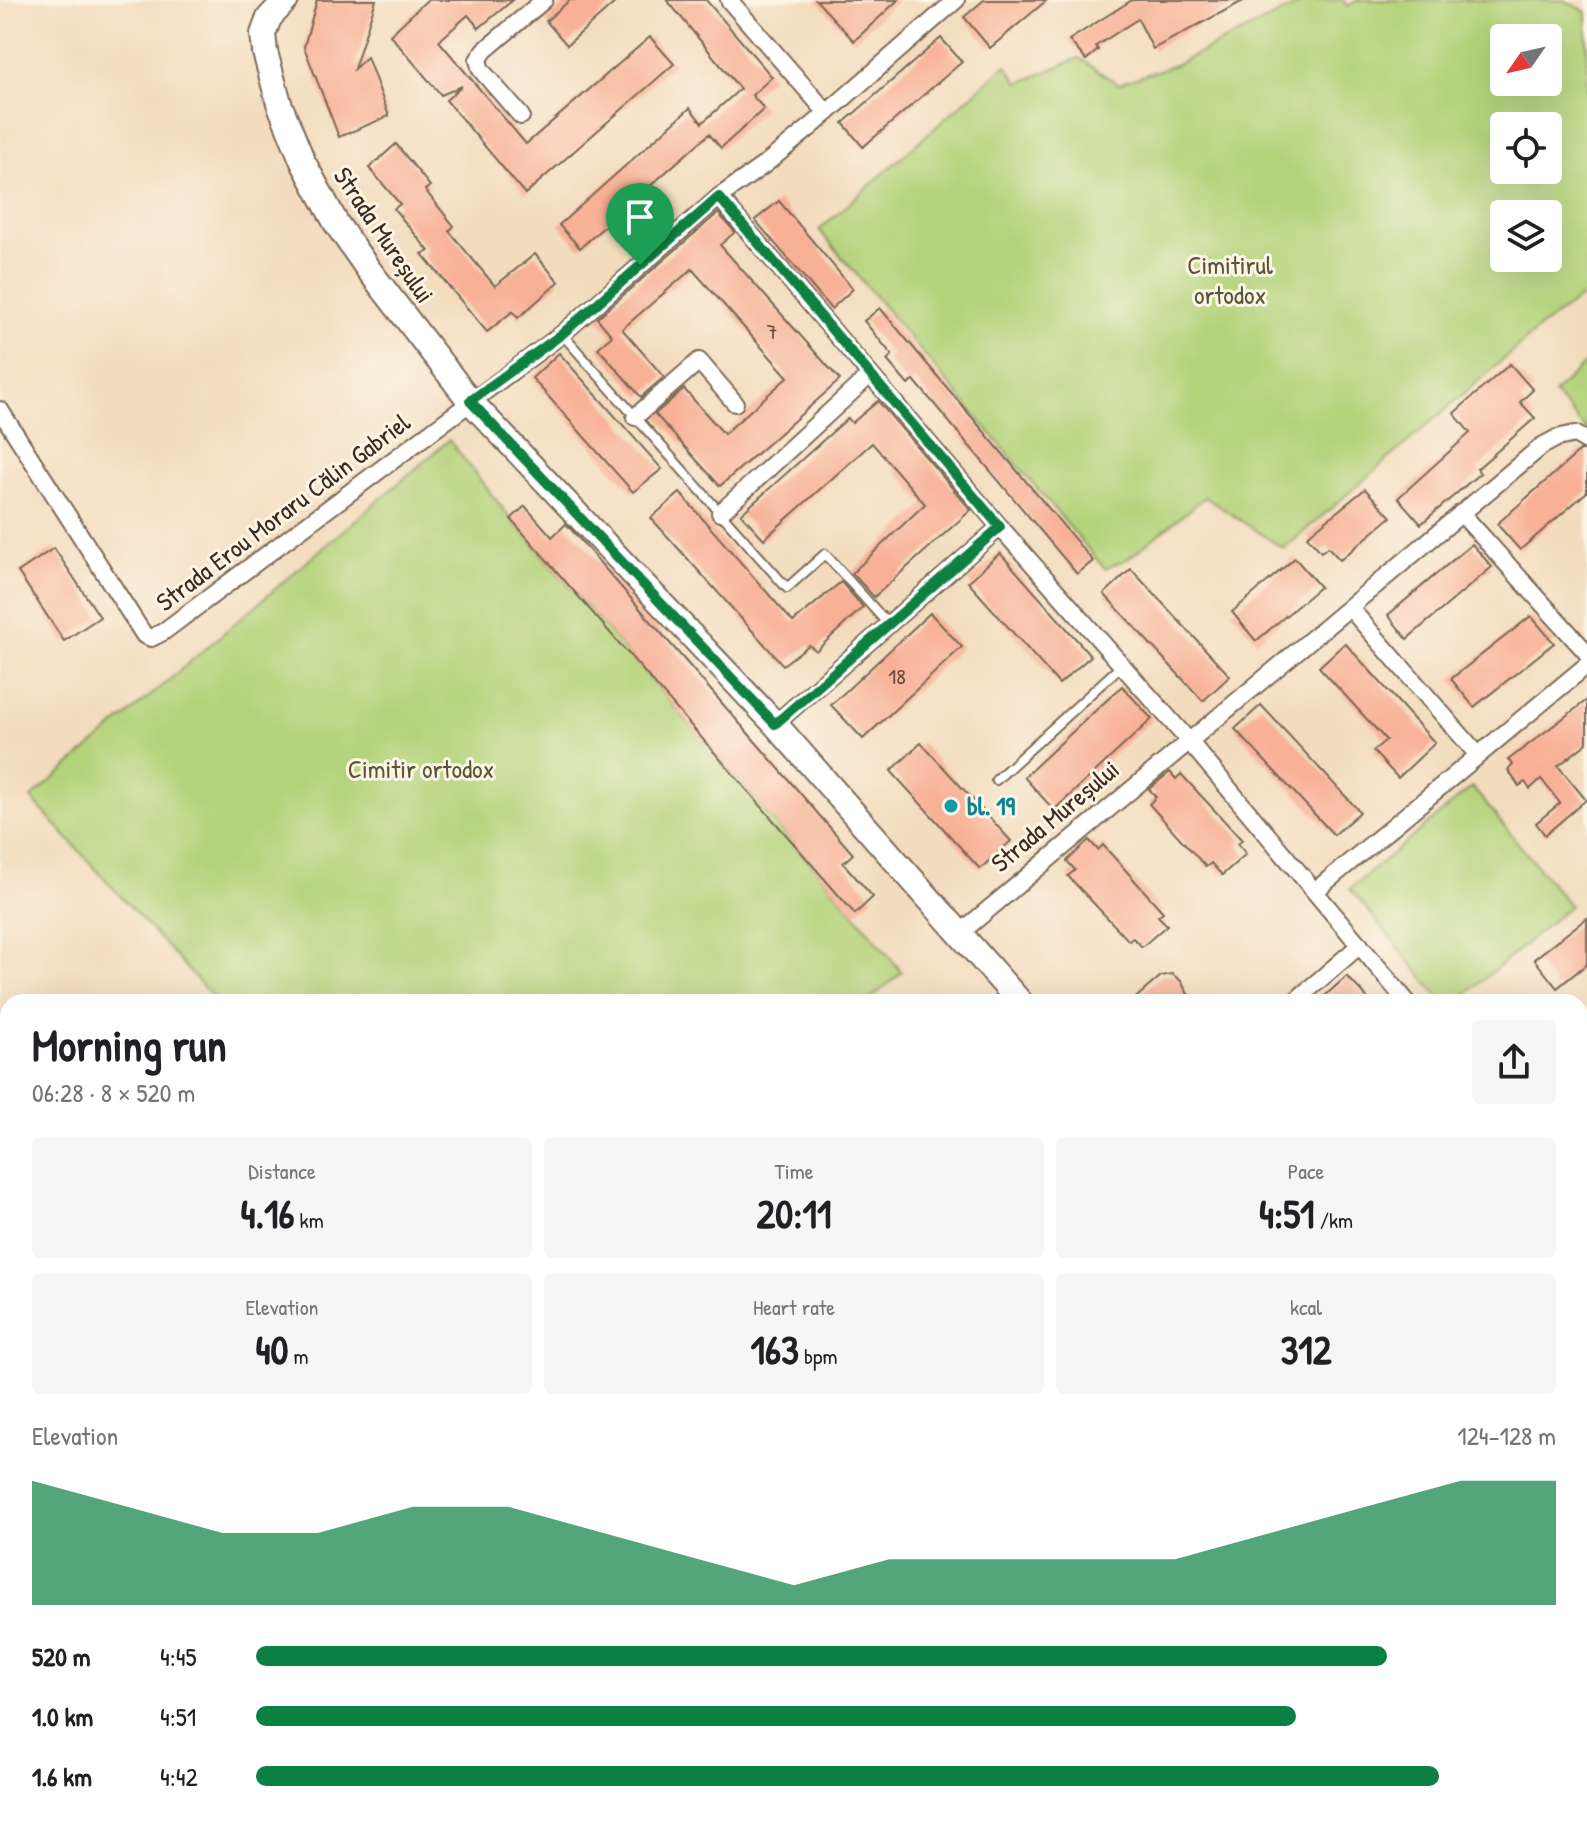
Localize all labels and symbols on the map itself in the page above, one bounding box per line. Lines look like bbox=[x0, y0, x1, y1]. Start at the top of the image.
north arrow bbox=[1490, 24, 1562, 96]
street label: Strada Mureșului bbox=[326, 160, 443, 310]
pin bbox=[606, 183, 674, 265]
park label: Cimitirul ortodox bbox=[1187, 247, 1273, 312]
house number: 7 bbox=[767, 316, 777, 346]
street label: Strada Erou Moraru Călin Gabriel bbox=[149, 404, 417, 619]
house number: 18 bbox=[888, 661, 906, 691]
park label: Cimitir ortodox bbox=[348, 751, 494, 786]
street label: Strada Mureșului bbox=[983, 752, 1126, 880]
place label: bl. 19 bbox=[967, 788, 1016, 823]
marker: bl. 19 bbox=[942, 797, 960, 815]

